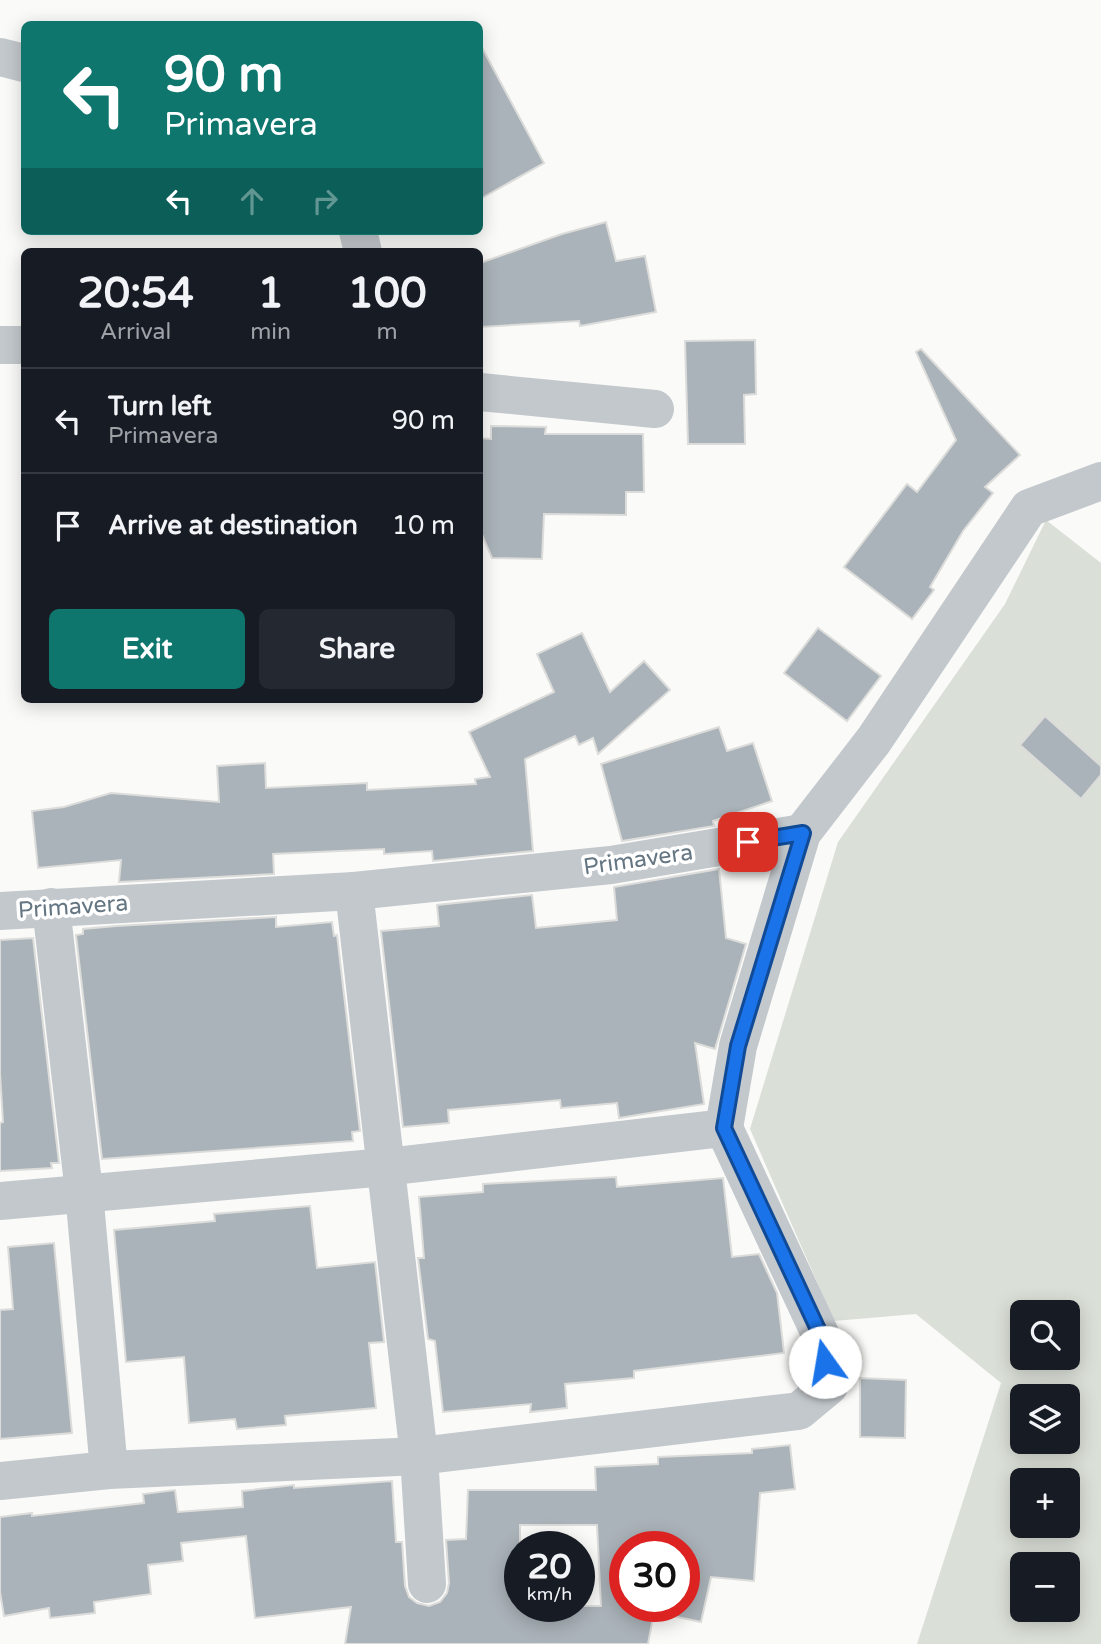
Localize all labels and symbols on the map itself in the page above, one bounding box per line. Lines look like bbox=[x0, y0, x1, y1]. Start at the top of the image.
pin bbox=[718, 812, 778, 872]
street label: Primavera bbox=[582, 838, 695, 882]
street label: Primavera bbox=[17, 889, 129, 925]
position arrow bbox=[788, 1325, 862, 1399]
speed limit sign: 30 bbox=[609, 1531, 700, 1622]

